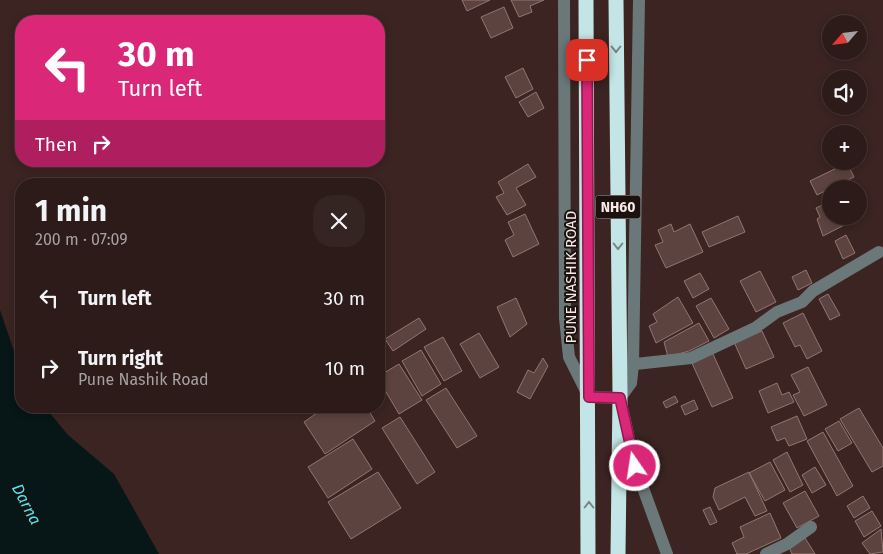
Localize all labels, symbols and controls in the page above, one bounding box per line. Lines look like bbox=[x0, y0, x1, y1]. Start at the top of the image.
north arrow bbox=[822, 15, 868, 60]
map controls bbox=[822, 15, 867, 225]
text: 30 m bbox=[118, 33, 195, 75]
icon: left bbox=[35, 35, 100, 100]
pin bbox=[566, 39, 608, 81]
one-way arrow bbox=[611, 45, 622, 53]
icon: arrive bbox=[573, 46, 601, 74]
button: sound bbox=[822, 70, 867, 115]
text: Turn left bbox=[118, 75, 202, 102]
button: + bbox=[822, 125, 867, 170]
icon: right bbox=[87, 130, 115, 158]
text: Then bbox=[35, 133, 77, 156]
button: − bbox=[822, 180, 867, 225]
text: 1 min bbox=[35, 193, 107, 229]
button: close bbox=[313, 195, 365, 247]
road number: NH60 bbox=[596, 196, 640, 218]
street label: PUNE NASHIK ROAD bbox=[562, 211, 580, 343]
text: 200 m · 07:09 bbox=[35, 230, 128, 249]
one-way arrow bbox=[613, 242, 623, 250]
icon: left bbox=[35, 284, 63, 312]
text: Turn left bbox=[78, 287, 152, 310]
text: 30 m bbox=[324, 287, 365, 310]
text: Turn right bbox=[78, 347, 163, 370]
icon: right bbox=[35, 354, 63, 382]
text: 10 m bbox=[325, 357, 365, 380]
text: Pune Nashik Road bbox=[78, 370, 209, 389]
position arrow bbox=[608, 439, 660, 491]
water label: Darna bbox=[8, 480, 45, 528]
one-way arrow bbox=[583, 501, 594, 509]

